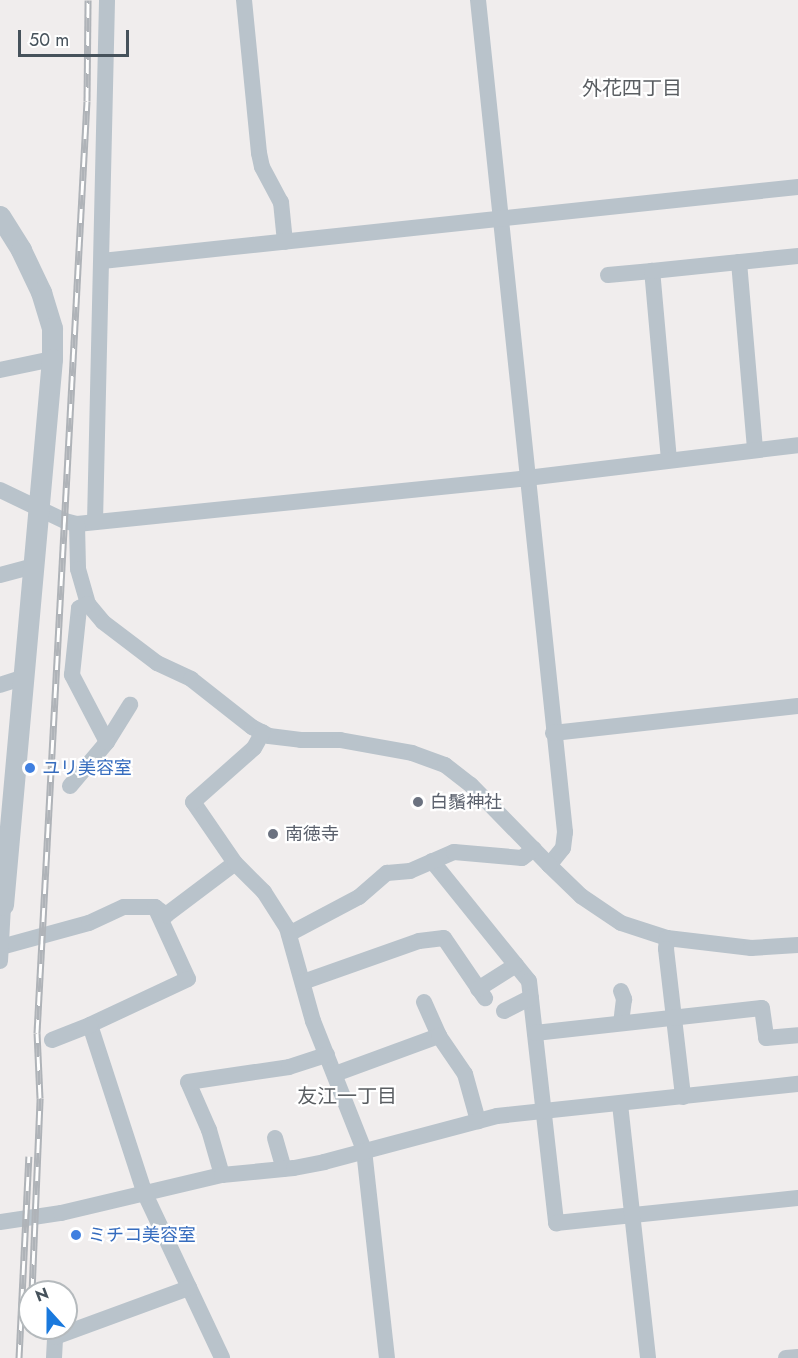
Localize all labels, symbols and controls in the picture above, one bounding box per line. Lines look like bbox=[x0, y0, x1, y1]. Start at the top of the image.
scale bar bbox=[21, 18, 132, 56]
text: 50 m bbox=[29, 27, 69, 53]
district label: 外花四丁目 bbox=[582, 76, 682, 100]
place label: ユリ美容室 bbox=[42, 757, 132, 779]
marker: ユリ美容室 bbox=[23, 761, 37, 775]
place label: 白鬚神社 bbox=[430, 791, 502, 813]
marker: 白鬚神社 bbox=[411, 795, 425, 809]
place label: 南徳寺 bbox=[285, 823, 339, 845]
marker: 南徳寺 bbox=[266, 827, 280, 841]
district label: 友江一丁目 bbox=[297, 1084, 397, 1108]
place label: ミチコ美容室 bbox=[88, 1224, 196, 1246]
marker: ミチコ美容室 bbox=[69, 1228, 83, 1242]
north arrow bbox=[18, 1280, 78, 1340]
text: N bbox=[32, 1282, 52, 1308]

